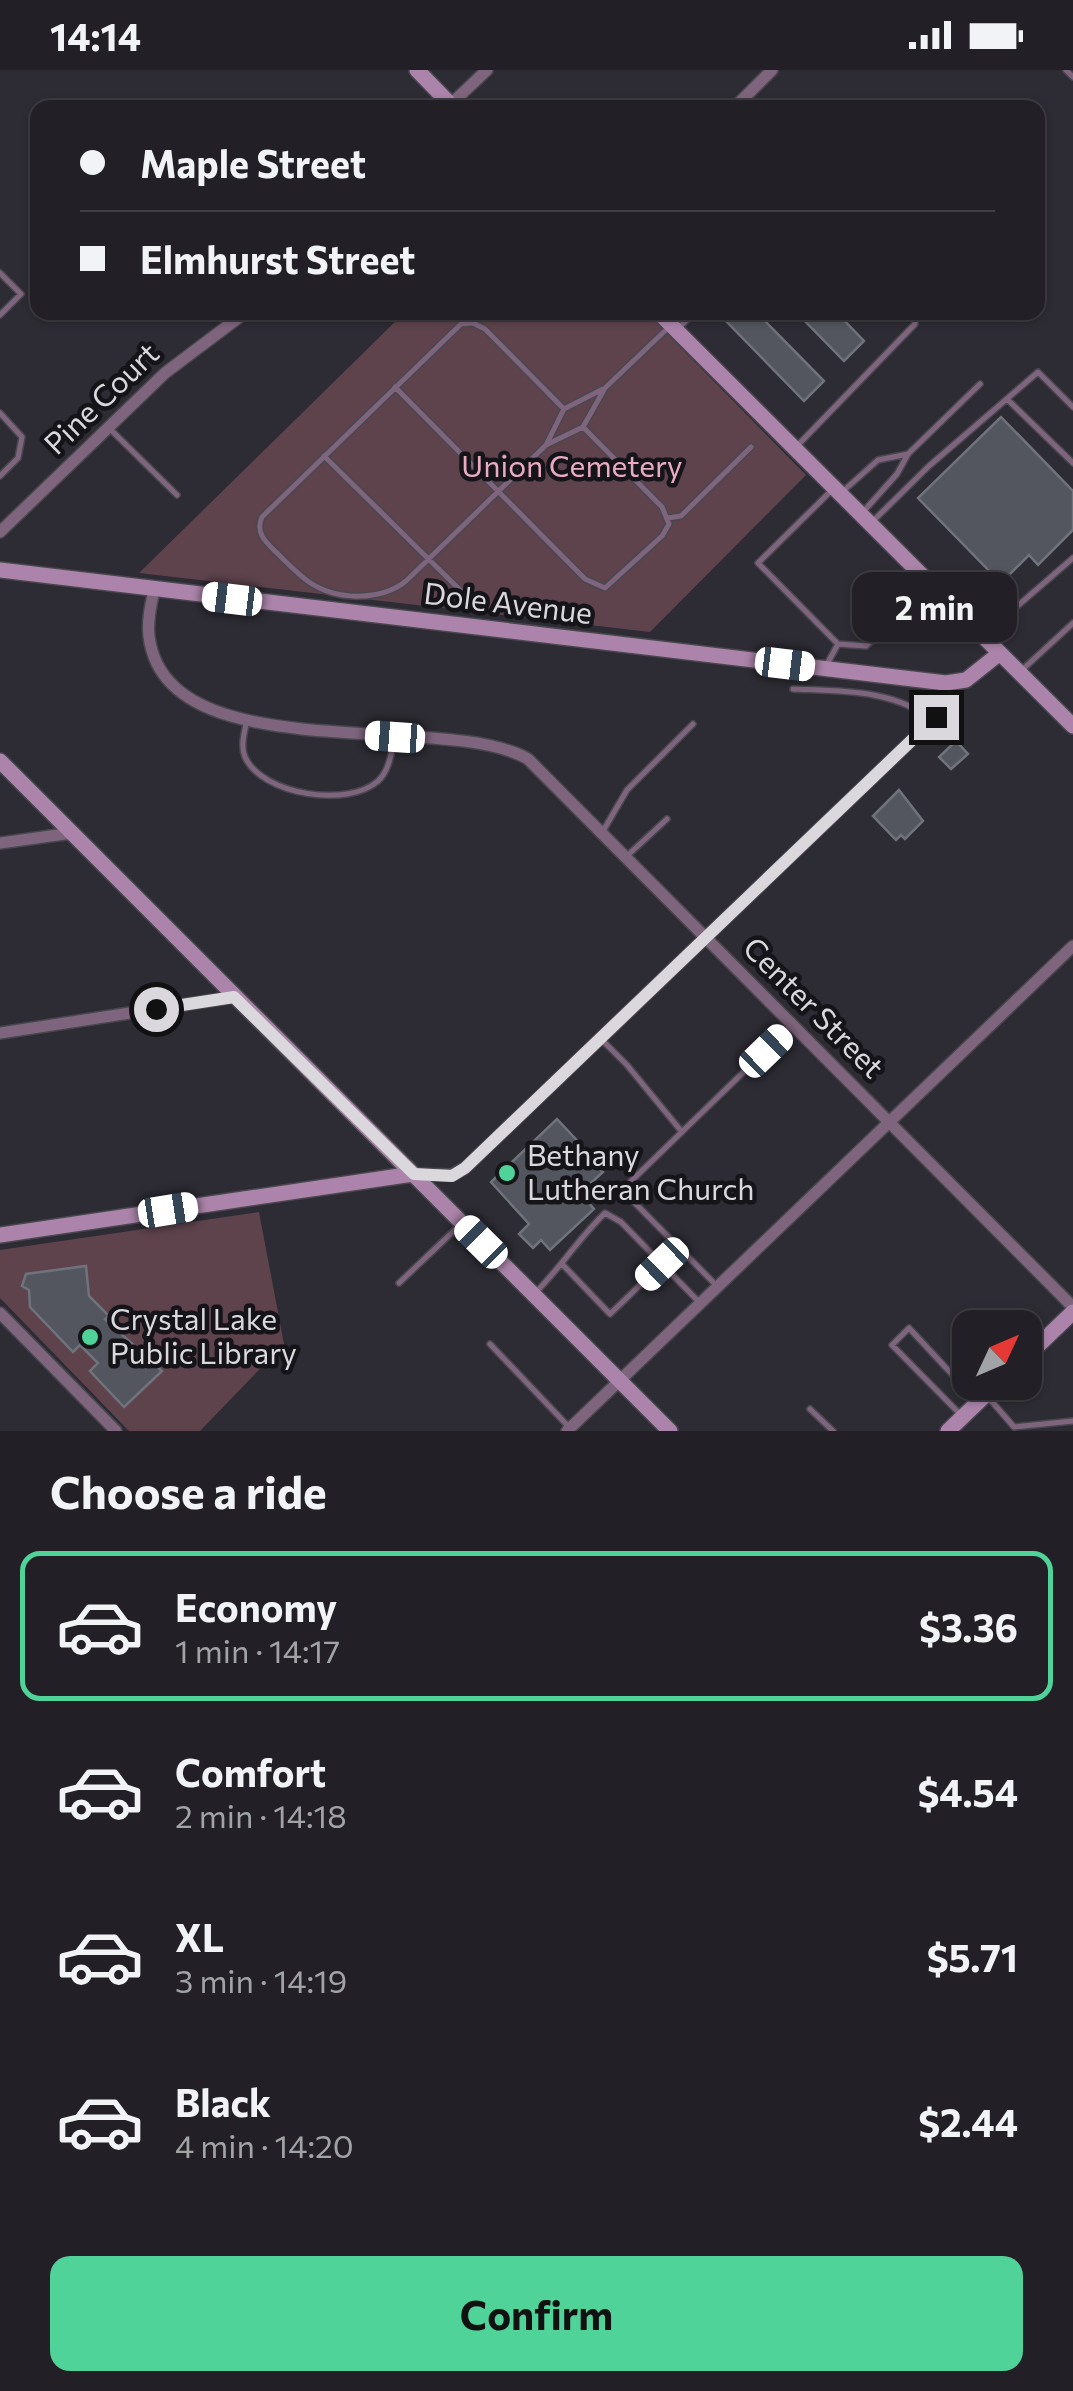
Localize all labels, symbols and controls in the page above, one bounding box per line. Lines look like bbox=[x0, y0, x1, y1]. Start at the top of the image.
text: 14:14 bbox=[50, 12, 141, 59]
text: Maple Street bbox=[140, 139, 366, 186]
text: Elmhurst Street bbox=[140, 235, 415, 282]
street label: Pine Court bbox=[35, 334, 165, 461]
park label: Union Cemetery bbox=[461, 446, 683, 483]
callout: 2 min bbox=[854, 572, 1018, 642]
street label: Dole Avenue bbox=[422, 573, 595, 630]
car bbox=[200, 580, 264, 618]
text: 2 min bbox=[895, 587, 974, 627]
car bbox=[753, 645, 817, 683]
route end bbox=[914, 695, 959, 740]
car bbox=[364, 720, 426, 754]
street label: Center Street bbox=[737, 928, 893, 1084]
route start bbox=[134, 987, 179, 1032]
car bbox=[734, 1019, 798, 1083]
place label: Bethany Lutheran Church bbox=[527, 1135, 755, 1206]
marker: Bethany Lutheran Church bbox=[496, 1162, 518, 1184]
car bbox=[136, 1190, 200, 1230]
car bbox=[449, 1210, 513, 1274]
car bbox=[630, 1232, 694, 1296]
place label: Crystal Lake Public Library bbox=[110, 1299, 297, 1370]
north arrow bbox=[952, 1310, 1042, 1400]
map controls bbox=[952, 1310, 1042, 1400]
marker: Crystal Lake Public Library bbox=[79, 1326, 101, 1348]
text: Choose a ride bbox=[50, 1463, 327, 1518]
icon: car bbox=[55, 1581, 145, 1671]
text: Economy bbox=[175, 1583, 337, 1630]
text: $3.36 bbox=[919, 1603, 1018, 1650]
text: 1 min · 14:17 bbox=[175, 1630, 340, 1670]
icon: car bbox=[55, 1746, 145, 1836]
text: Comfort bbox=[175, 1748, 326, 1795]
text: $4.54 bbox=[917, 1768, 1018, 1815]
text: 2 min · 14:18 bbox=[175, 1795, 347, 1835]
icon: car bbox=[55, 1911, 145, 2001]
text: XL bbox=[175, 1913, 224, 1960]
text: $5.71 bbox=[927, 1933, 1018, 1980]
text: 3 min · 14:19 bbox=[175, 1960, 347, 2000]
icon: car bbox=[55, 2076, 145, 2166]
text: Black bbox=[175, 2078, 271, 2125]
text: $2.44 bbox=[918, 2098, 1018, 2145]
text: 4 min · 14:20 bbox=[175, 2125, 354, 2165]
button: Confirm bbox=[50, 2256, 1023, 2371]

